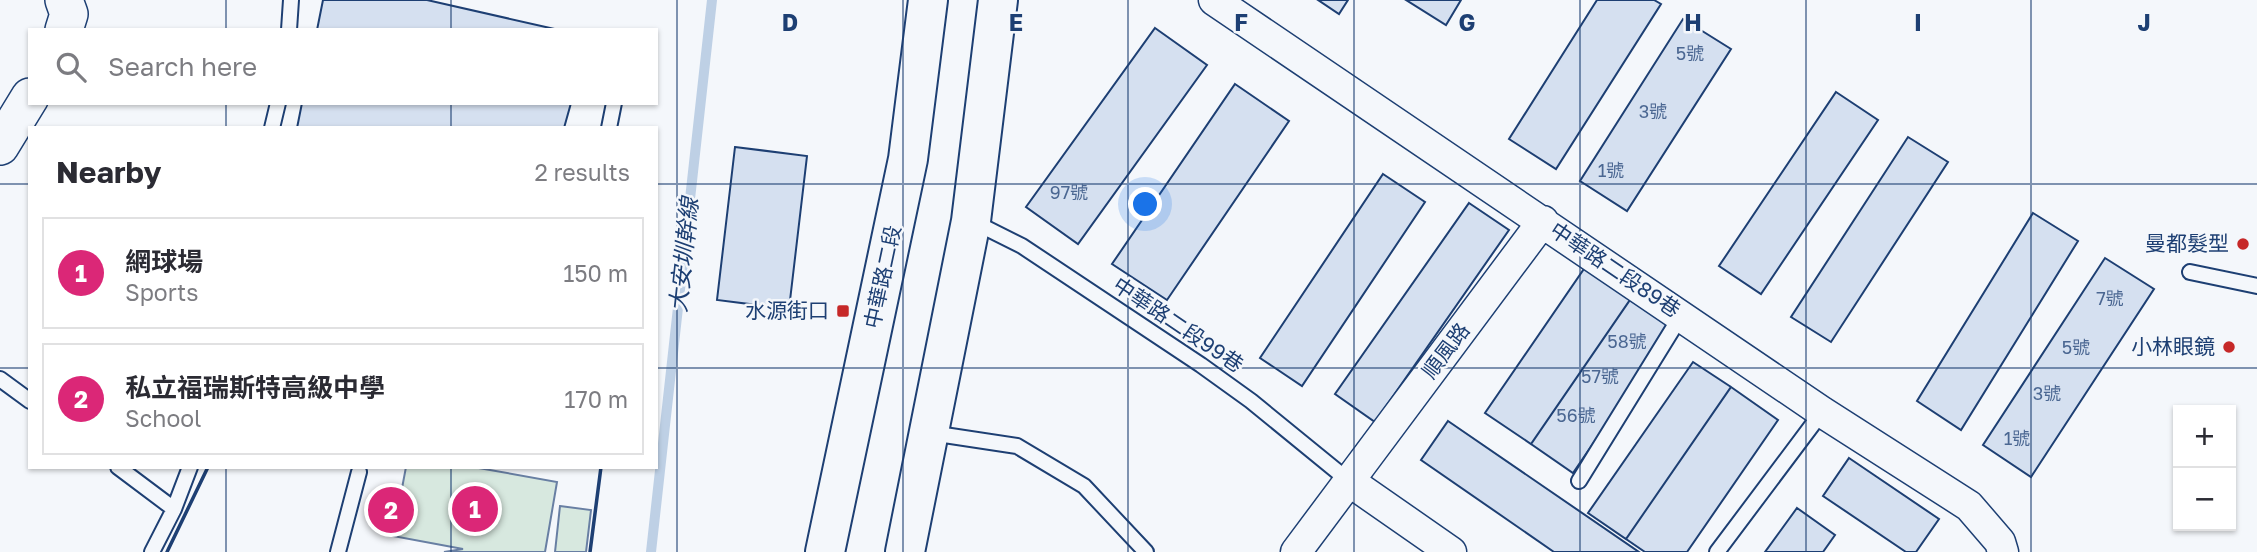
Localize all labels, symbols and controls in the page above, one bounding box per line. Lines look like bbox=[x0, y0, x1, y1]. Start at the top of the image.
text: D bbox=[782, 8, 798, 36]
text: E bbox=[1009, 8, 1023, 36]
text: F bbox=[1234, 8, 1248, 36]
text: G bbox=[1459, 8, 1475, 36]
text: H bbox=[1684, 8, 1702, 36]
text: I bbox=[1914, 8, 1922, 36]
text: J bbox=[2137, 8, 2151, 36]
search box bbox=[28, 28, 658, 105]
house number: 5號 bbox=[1676, 42, 1704, 64]
icon: search bbox=[52, 48, 90, 86]
text: Search here bbox=[108, 51, 257, 82]
house number: 3號 bbox=[1639, 100, 1667, 122]
text: Nearby bbox=[56, 154, 161, 190]
text: 2 results bbox=[534, 158, 630, 186]
house number: 1號 bbox=[1598, 159, 1624, 181]
house number: 97號 bbox=[1050, 181, 1088, 203]
your location bbox=[1128, 187, 1162, 221]
water label: 大安圳幹線 bbox=[663, 193, 703, 314]
street label: 中華路二段89巷 bbox=[1545, 216, 1686, 322]
street label: 中華路二段 bbox=[858, 223, 906, 331]
place label: 曼都髮型 bbox=[2145, 230, 2229, 256]
marker: 曼都髮型 bbox=[2235, 236, 2251, 252]
text: 網球場 bbox=[125, 246, 203, 277]
text: 1 bbox=[75, 259, 87, 287]
text: 150 m bbox=[563, 259, 628, 287]
street label: 中華路二段99巷 bbox=[1109, 271, 1249, 377]
text: Sports bbox=[125, 278, 199, 306]
house number: 7號 bbox=[2096, 287, 2124, 309]
place label: 水源街口 bbox=[745, 297, 829, 323]
marker: 水源街口 bbox=[835, 303, 851, 319]
street label: 順風路 bbox=[1416, 317, 1475, 383]
house number: 58號 bbox=[1607, 330, 1647, 352]
place label: 小林眼鏡 bbox=[2131, 333, 2215, 359]
house number: 5號 bbox=[2062, 336, 2090, 358]
marker: 小林眼鏡 bbox=[2221, 339, 2237, 355]
house number: 57號 bbox=[1581, 365, 1619, 387]
text: 私立福瑞斯特高級中學 bbox=[125, 372, 385, 403]
house number: 3號 bbox=[2033, 382, 2061, 404]
text: 2 bbox=[74, 385, 88, 413]
text: 170 m bbox=[564, 385, 628, 413]
text: School bbox=[125, 404, 201, 432]
house number: 56號 bbox=[1556, 404, 1596, 426]
map controls bbox=[2173, 405, 2236, 531]
button: + bbox=[2173, 405, 2236, 468]
house number: 1號 bbox=[2004, 427, 2030, 449]
button: − bbox=[2173, 468, 2236, 531]
pin: 1 bbox=[452, 483, 498, 535]
pin: 2 bbox=[368, 484, 414, 536]

